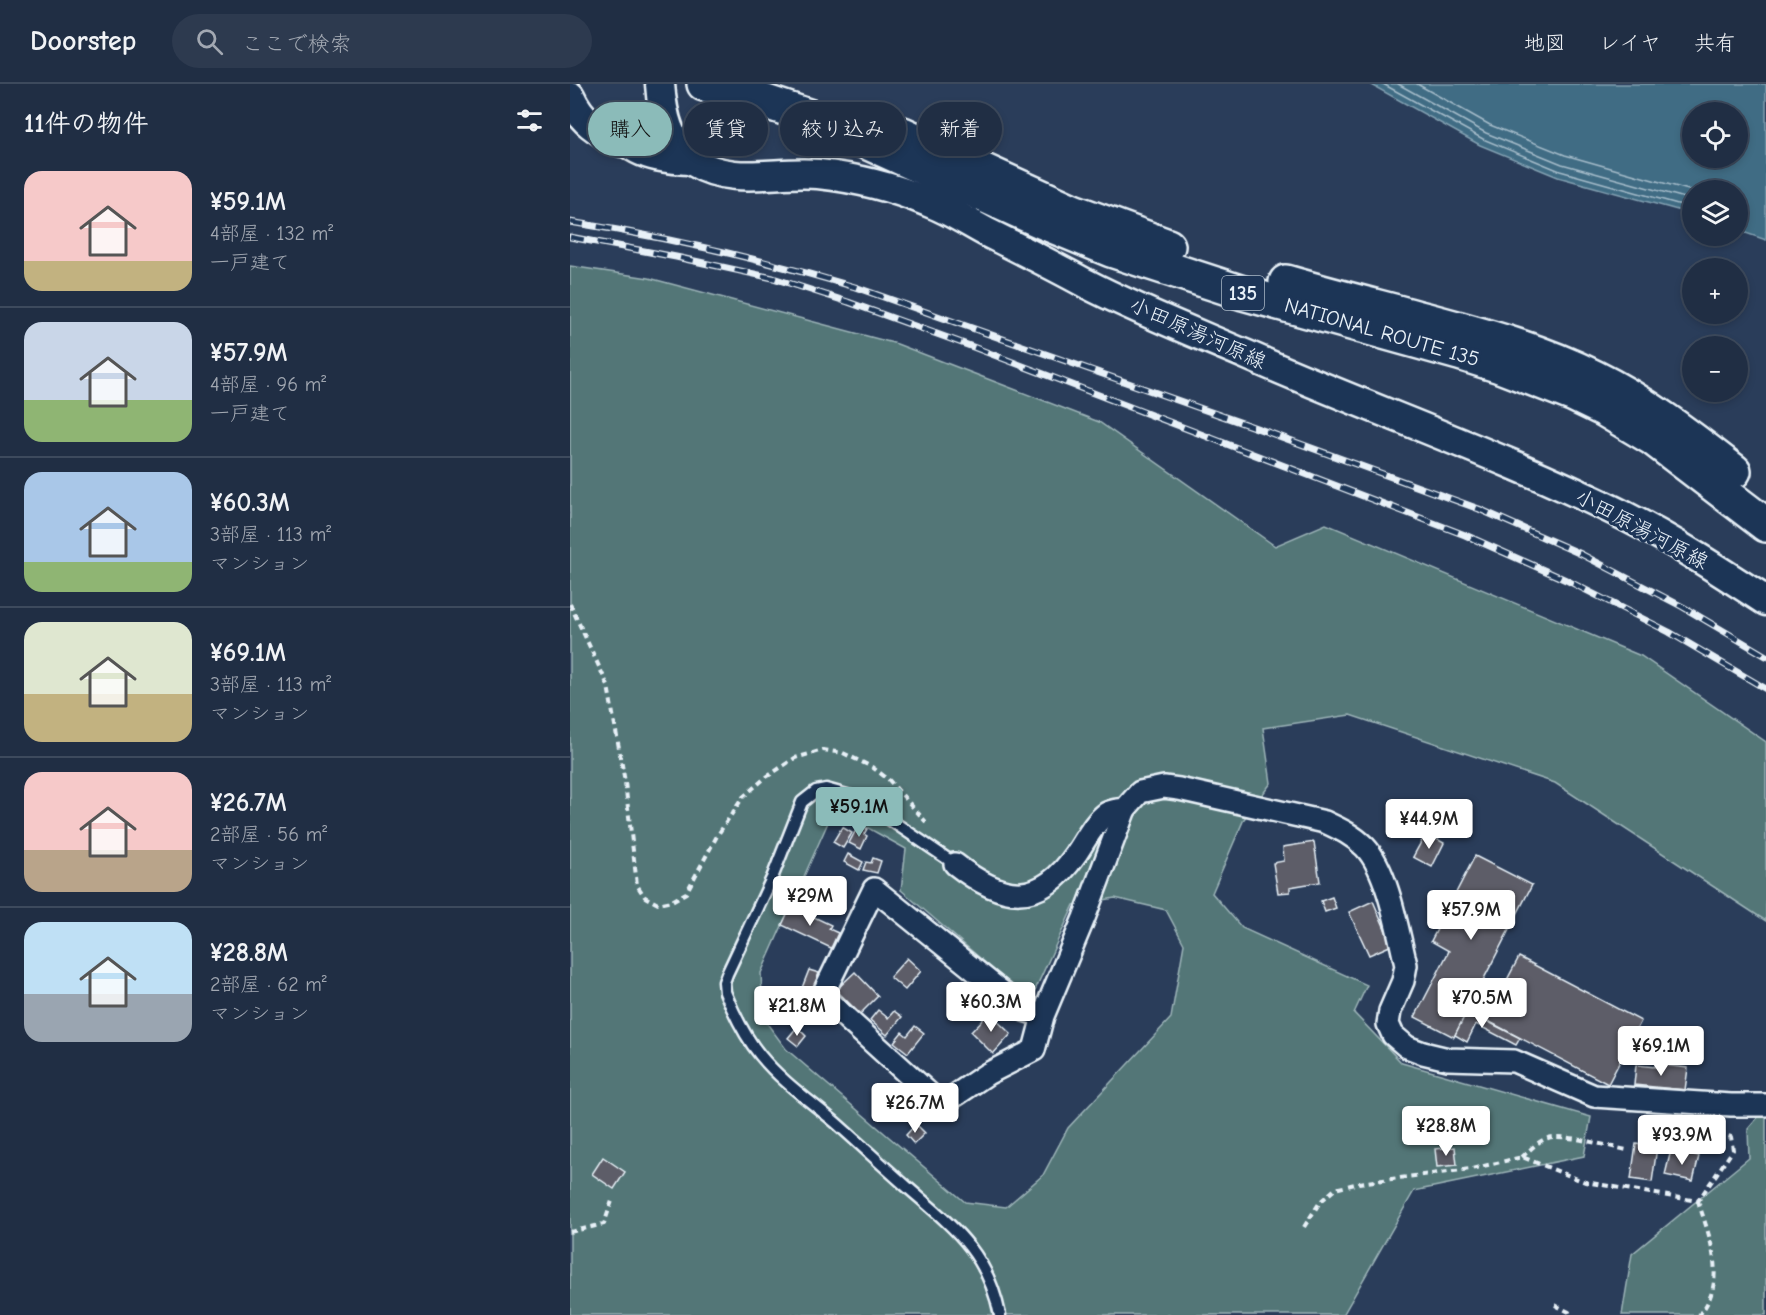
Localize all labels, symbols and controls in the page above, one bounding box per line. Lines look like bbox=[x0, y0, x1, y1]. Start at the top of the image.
search box bbox=[172, 14, 592, 68]
text: Doorstep bbox=[30, 25, 136, 57]
icon: search bbox=[193, 25, 226, 58]
text: ここで検索 bbox=[241, 31, 351, 57]
text: 地図 bbox=[1524, 31, 1566, 55]
text: レイヤ bbox=[1599, 31, 1661, 55]
text: 共有 bbox=[1694, 31, 1736, 55]
chip: 購入 bbox=[588, 102, 672, 156]
chip: 賃貸 bbox=[684, 102, 768, 156]
chip: 絞り込み bbox=[780, 102, 906, 156]
chip: 新着 bbox=[918, 102, 1002, 156]
map controls bbox=[1682, 102, 1748, 402]
button: locate bbox=[1682, 102, 1748, 168]
icon: filters bbox=[513, 104, 546, 137]
text: 11件の物件 bbox=[24, 109, 148, 139]
button: layers bbox=[1682, 180, 1748, 246]
text: ¥59.1M bbox=[210, 187, 286, 217]
icon: home bbox=[72, 195, 144, 267]
text: 4部屋 · 132 m² bbox=[210, 222, 333, 245]
text: 一戸建て bbox=[210, 251, 290, 274]
button: + bbox=[1682, 258, 1748, 324]
road number: 135 bbox=[1222, 276, 1264, 310]
street label: 小田原湯河原線 bbox=[1126, 292, 1270, 374]
street label: NATIONAL ROUTE 135 bbox=[1282, 293, 1482, 371]
button: − bbox=[1682, 336, 1748, 402]
text: ¥57.9M bbox=[210, 338, 288, 368]
icon: home bbox=[72, 346, 144, 418]
text: 4部屋 · 96 m² bbox=[210, 373, 326, 396]
text: 一戸建て bbox=[210, 402, 290, 425]
street label: 小田原湯河原線 bbox=[1571, 484, 1713, 574]
text: ¥60.3M bbox=[210, 488, 290, 518]
icon: home bbox=[72, 496, 144, 568]
text: 3部屋 · 113 m² bbox=[210, 523, 331, 546]
text: マンション bbox=[210, 552, 309, 575]
text: ¥69.1M bbox=[210, 638, 286, 668]
icon: home bbox=[72, 646, 144, 718]
text: 3部屋 · 113 m² bbox=[210, 673, 331, 696]
text: マンション bbox=[210, 702, 309, 725]
pin: ¥59.1M bbox=[810, 787, 908, 838]
text: ¥26.7M bbox=[210, 788, 287, 818]
text: ¥59.1M bbox=[830, 795, 888, 818]
icon: home bbox=[72, 796, 144, 868]
pin: ¥44.9M bbox=[1380, 799, 1478, 850]
text: ¥44.9M bbox=[1400, 807, 1458, 830]
text: 2部屋 · 56 m² bbox=[210, 823, 327, 846]
text: マンション bbox=[210, 852, 309, 875]
pin: ¥29M bbox=[774, 876, 846, 927]
text: ¥29M bbox=[787, 884, 833, 907]
pin: ¥57.9M bbox=[1422, 890, 1520, 941]
text: ¥57.9M bbox=[1441, 898, 1501, 921]
text: ¥28.8M bbox=[210, 938, 288, 968]
icon: home bbox=[72, 946, 144, 1018]
text: 2部屋 · 62 m² bbox=[210, 973, 327, 996]
pin: ¥70.5M bbox=[1433, 978, 1531, 1029]
pin: ¥60.3M bbox=[942, 982, 1040, 1033]
pin: ¥21.8M bbox=[748, 986, 846, 1037]
text: ¥70.5M bbox=[1452, 986, 1512, 1009]
text: ¥60.3M bbox=[960, 990, 1022, 1013]
text: ¥21.8M bbox=[768, 994, 826, 1017]
text: マンション bbox=[210, 1002, 309, 1025]
pin: ¥69.1M bbox=[1612, 1026, 1710, 1077]
text: ¥69.1M bbox=[1632, 1034, 1690, 1057]
pin: ¥26.7M bbox=[866, 1083, 964, 1134]
text: ¥26.7M bbox=[886, 1091, 945, 1114]
pin: ¥28.8M bbox=[1397, 1106, 1495, 1157]
text: ¥28.8M bbox=[1416, 1114, 1476, 1137]
pin: ¥93.9M bbox=[1633, 1115, 1731, 1166]
text: ¥93.9M bbox=[1652, 1123, 1712, 1146]

